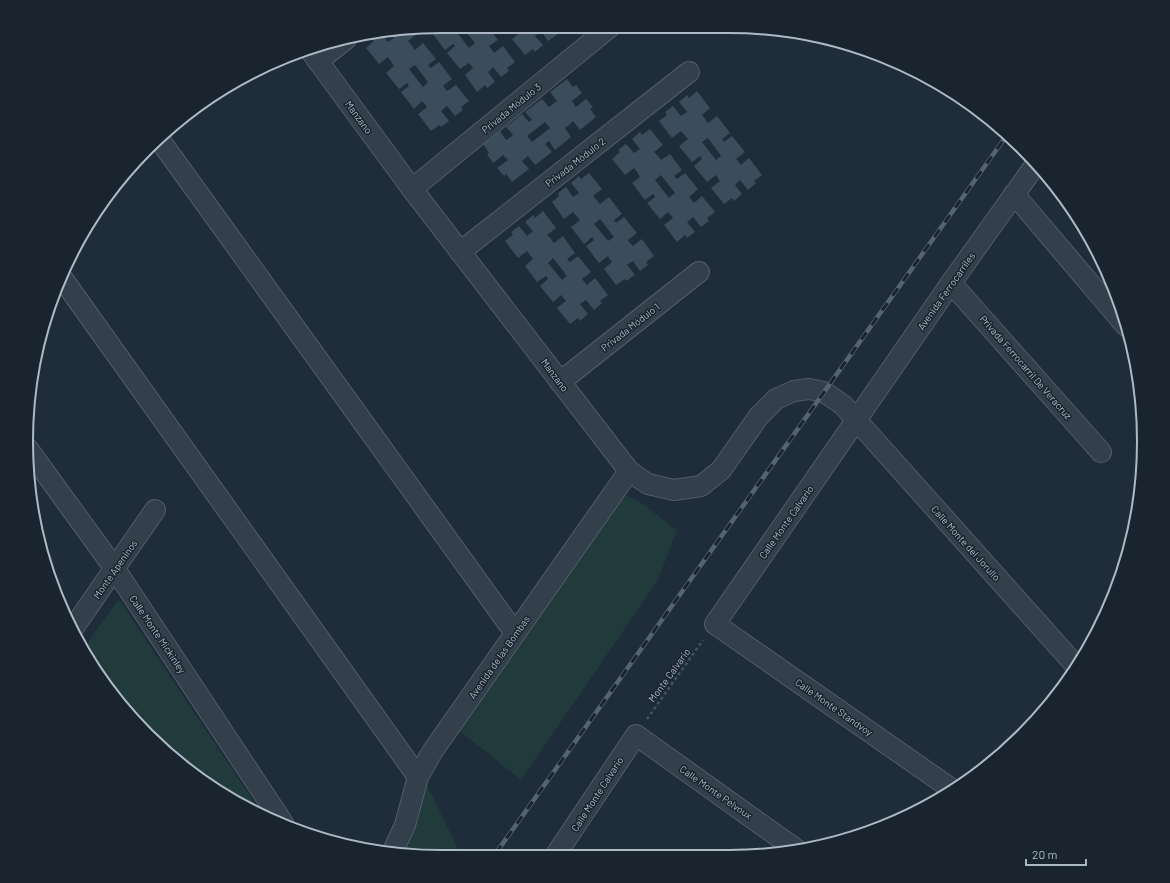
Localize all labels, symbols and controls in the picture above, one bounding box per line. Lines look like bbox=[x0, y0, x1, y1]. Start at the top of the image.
street label: Privada Módulo 3 bbox=[479, 80, 543, 136]
street label: Manzano bbox=[343, 98, 375, 136]
street label: Privada Módulo 2 bbox=[543, 135, 607, 189]
street label: Avenida Ferrocarriles bbox=[915, 250, 977, 332]
street label: Privada Módulo 1 bbox=[598, 300, 662, 354]
street label: Privada Ferrocarril De Veracruz bbox=[978, 313, 1075, 422]
street label: Manzano bbox=[539, 356, 571, 394]
street label: Calle Monte Calvario bbox=[756, 483, 816, 561]
street label: Calle Monte del Jorullo bbox=[929, 503, 1003, 583]
street label: Monte Apeninos bbox=[90, 537, 140, 601]
street label: Calle Monte Mickinley bbox=[127, 593, 189, 676]
street label: Avenida de las Bombas bbox=[466, 613, 532, 701]
street label: Monte Calvario bbox=[645, 646, 693, 704]
street label: Calle Monte Standvoy bbox=[793, 676, 875, 738]
street label: Calle Monte Calvario bbox=[568, 754, 626, 834]
street label: Calle Monte Pelvoux bbox=[678, 763, 755, 822]
scale bar bbox=[1026, 841, 1086, 867]
text: 20 m bbox=[1032, 847, 1058, 861]

